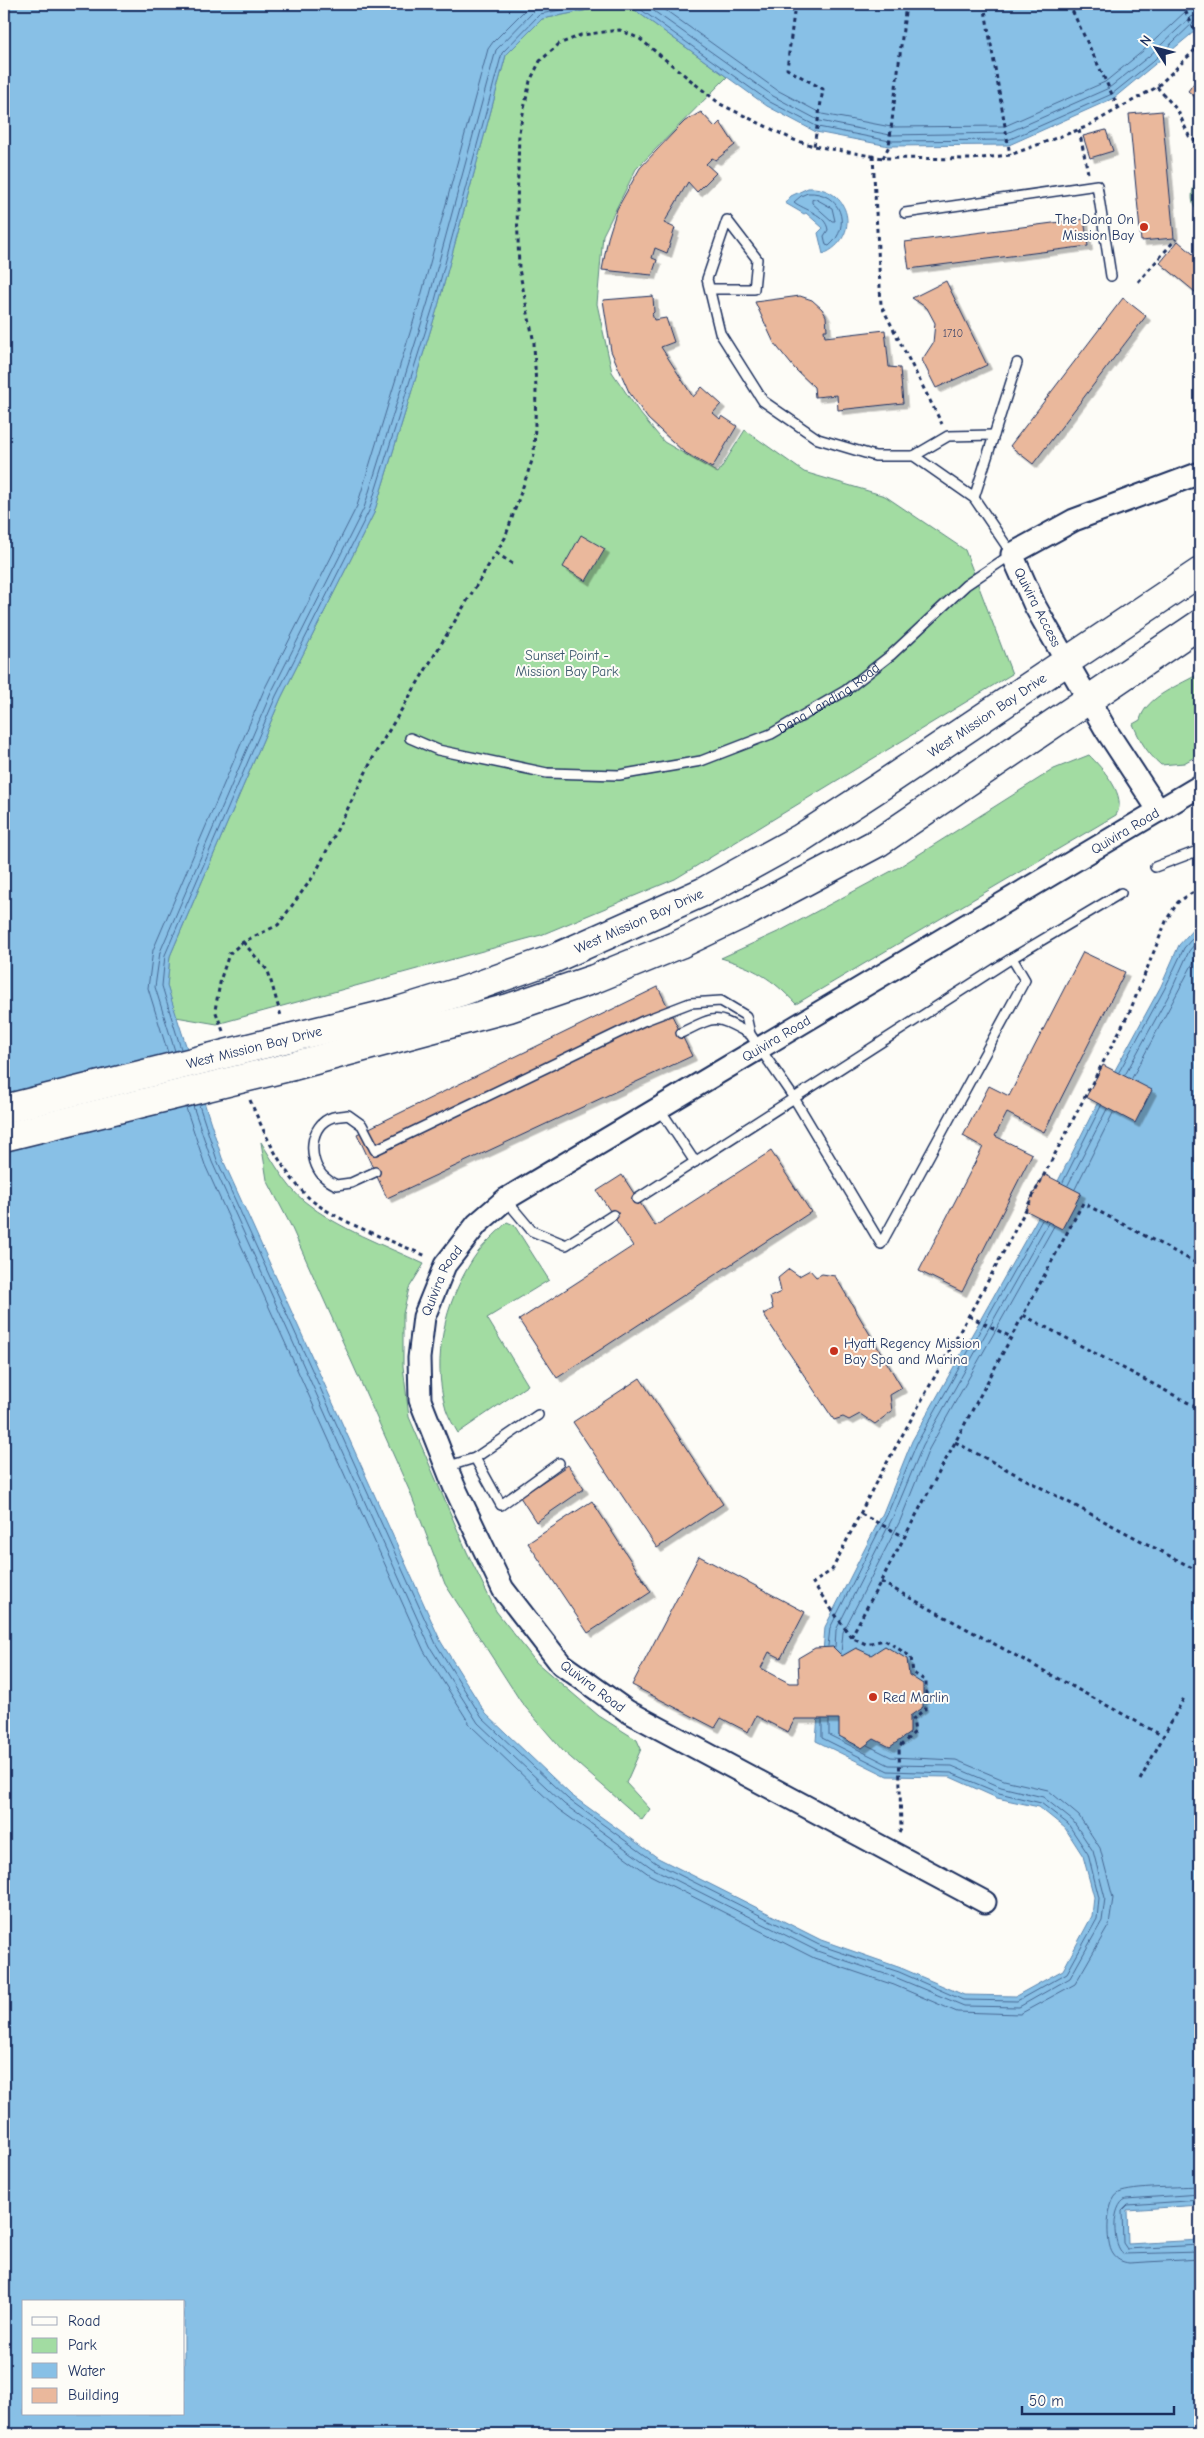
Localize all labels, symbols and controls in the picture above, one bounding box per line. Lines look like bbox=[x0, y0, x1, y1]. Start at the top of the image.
north arrow bbox=[1132, 22, 1182, 72]
text: N bbox=[1136, 32, 1155, 49]
place label: The Dana On Mission Bay bbox=[1055, 211, 1135, 244]
marker: The Dana On Mission Bay bbox=[1138, 221, 1150, 233]
house number: 1710 bbox=[943, 327, 963, 340]
street label: Quivira Access bbox=[1010, 565, 1065, 650]
park label: Sunset Point - Mission Bay Park bbox=[515, 647, 619, 680]
street label: Dana Landing Road bbox=[775, 659, 883, 737]
street label: West Mission Bay Drive bbox=[925, 670, 1050, 761]
street label: Quivira Road bbox=[1088, 804, 1162, 858]
street label: West Mission Bay Drive bbox=[572, 885, 706, 957]
street label: Quivira Road bbox=[739, 1012, 814, 1066]
street label: West Mission Bay Drive bbox=[185, 1022, 324, 1073]
street label: Quivira Road bbox=[417, 1242, 466, 1318]
place label: Hyatt Regency Mission Bay Spa and Marina bbox=[844, 1335, 980, 1368]
marker: Hyatt Regency Mission Bay Spa and Marina bbox=[828, 1345, 840, 1357]
street label: Quivira Road bbox=[557, 1657, 628, 1716]
place label: Red Marlin bbox=[883, 1689, 949, 1706]
marker: Red Marlin bbox=[867, 1691, 879, 1703]
legend bbox=[22, 2300, 185, 2416]
text: Road bbox=[68, 2312, 100, 2330]
text: Park bbox=[68, 2336, 97, 2354]
text: Water bbox=[68, 2362, 105, 2380]
scale bar bbox=[1022, 2383, 1174, 2415]
text: Building bbox=[68, 2386, 119, 2404]
text: 50 m bbox=[1029, 2392, 1064, 2410]

